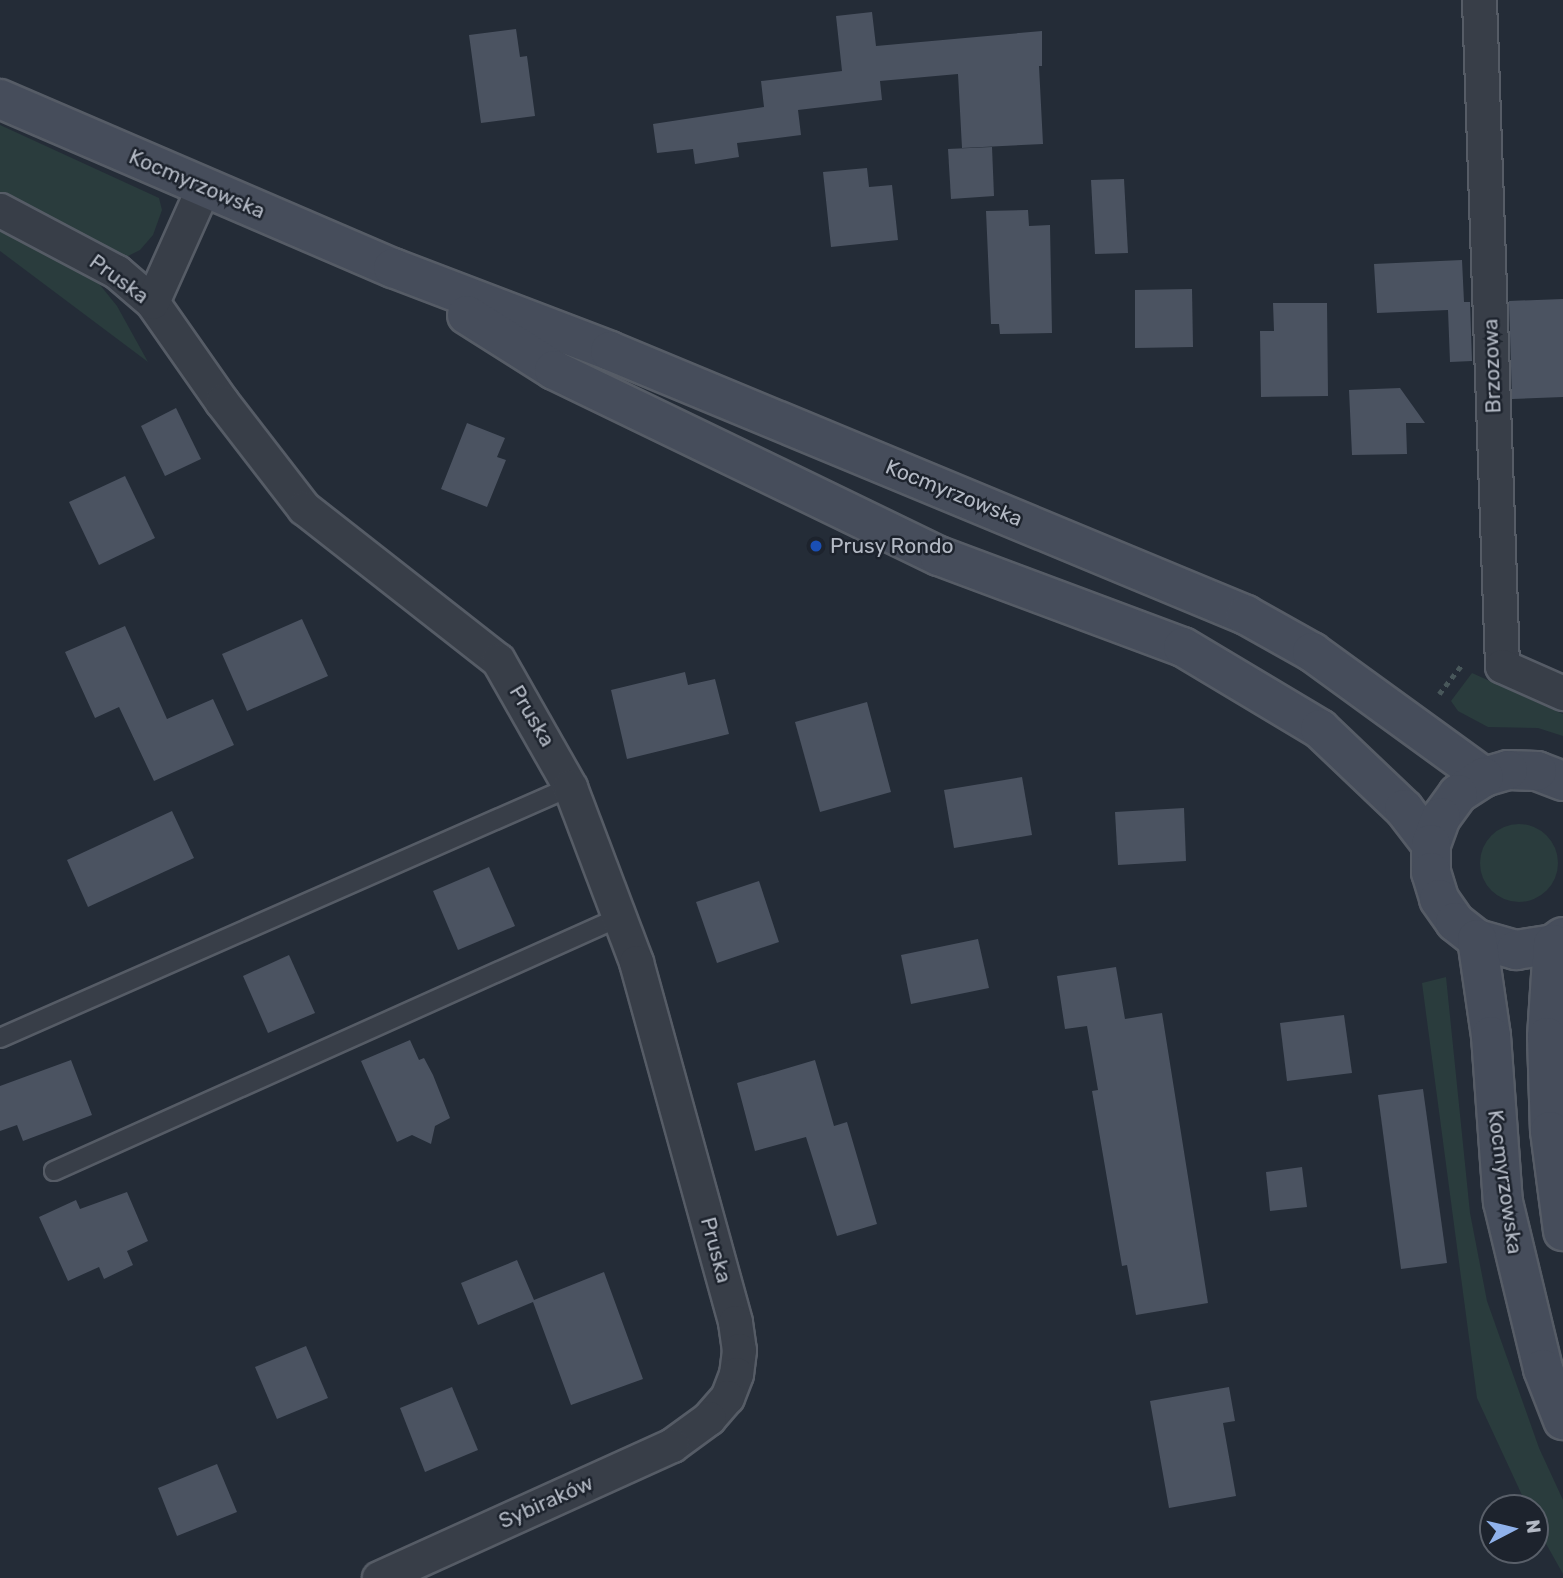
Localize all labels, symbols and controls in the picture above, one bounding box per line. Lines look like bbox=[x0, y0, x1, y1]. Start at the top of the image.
street label: Kocmyrzowska bbox=[125, 144, 269, 224]
street label: Pruska bbox=[84, 249, 154, 309]
street label: Brzozowa bbox=[1478, 318, 1506, 414]
street label: Kocmyrzowska bbox=[882, 454, 1026, 532]
place label: Prusy Rondo bbox=[830, 533, 954, 559]
marker: Prusy Rondo bbox=[808, 538, 824, 554]
street label: Pruska bbox=[504, 681, 560, 751]
street label: Kocmyrzowska bbox=[1482, 1108, 1528, 1256]
street label: Pruska bbox=[695, 1214, 737, 1286]
street label: Sybiraków bbox=[495, 1470, 597, 1534]
north arrow bbox=[1479, 1494, 1549, 1564]
text: N bbox=[1521, 1518, 1546, 1535]

